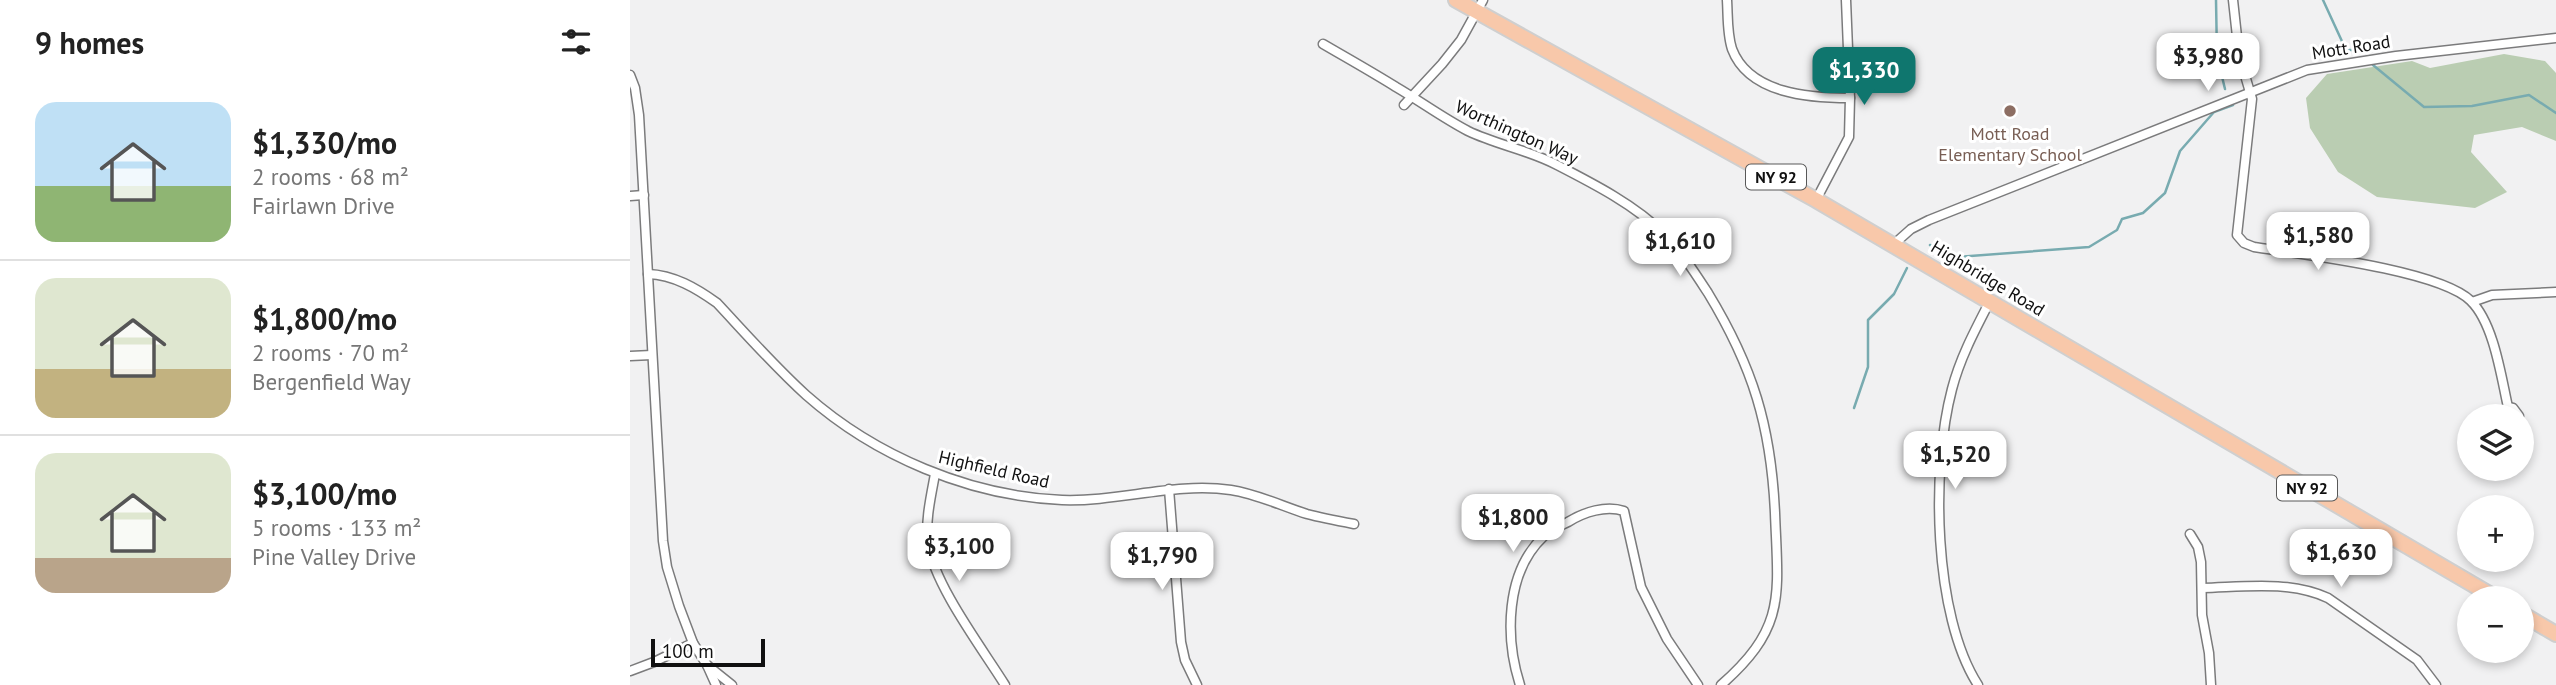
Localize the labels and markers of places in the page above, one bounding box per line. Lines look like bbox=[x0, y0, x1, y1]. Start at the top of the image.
pin: $3,980 bbox=[2151, 34, 2265, 93]
pin: $1,330 bbox=[1807, 48, 1921, 107]
marker: Mott Road Elementary School bbox=[2002, 103, 2018, 119]
place label: Mott Road Elementary School bbox=[1938, 122, 2082, 166]
pin: $1,580 bbox=[2261, 212, 2375, 272]
pin: $1,610 bbox=[1623, 218, 1737, 278]
pin: $1,520 bbox=[1898, 432, 2012, 491]
pin: $1,800 bbox=[1456, 494, 1570, 554]
pin: $3,100 bbox=[902, 524, 1016, 583]
pin: $1,630 bbox=[2284, 530, 2398, 589]
pin: $1,790 bbox=[1105, 532, 1219, 592]

